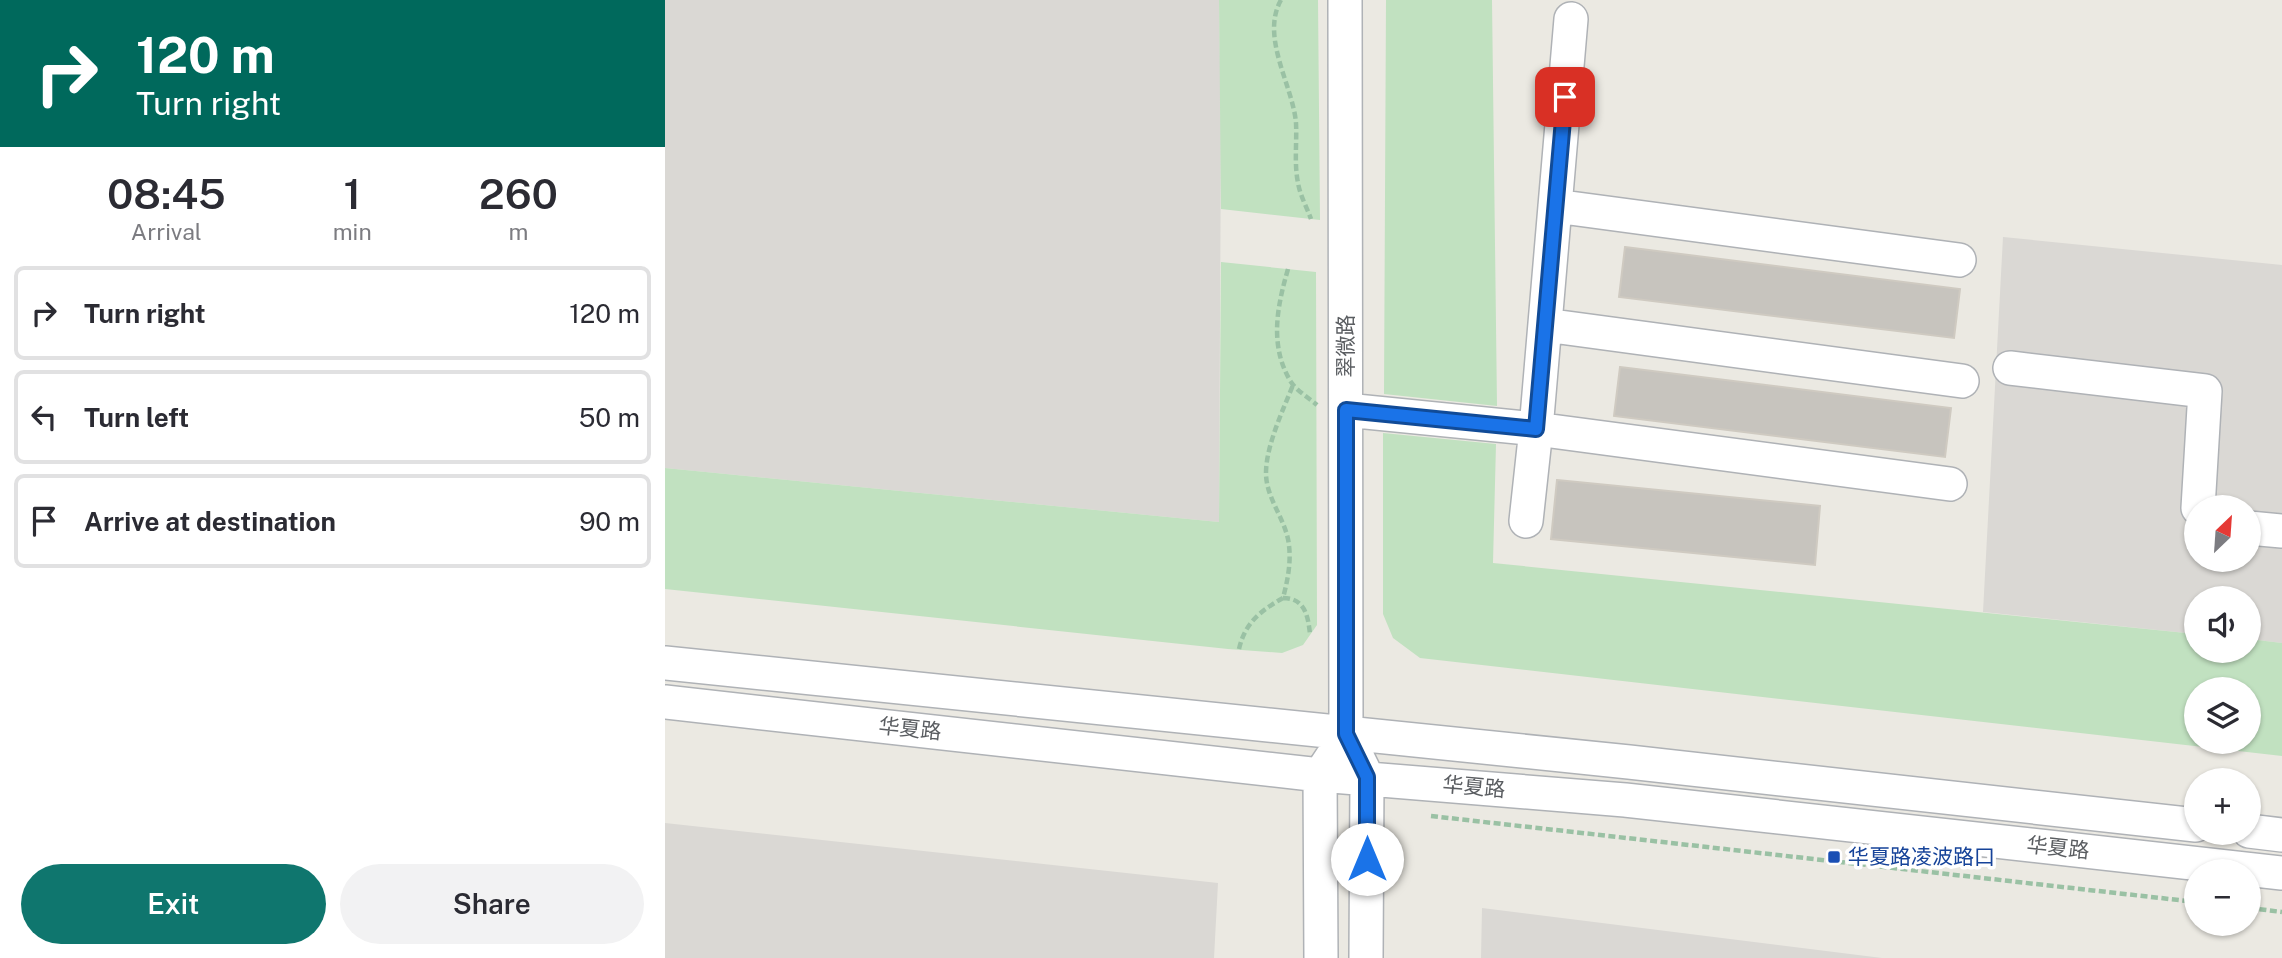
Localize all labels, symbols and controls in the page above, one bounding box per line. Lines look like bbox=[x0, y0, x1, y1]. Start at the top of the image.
text: 120 m bbox=[136, 26, 275, 84]
icon: right bbox=[21, 28, 112, 119]
pin bbox=[1535, 67, 1595, 127]
icon: arrive bbox=[1546, 78, 1584, 116]
text: Turn right bbox=[136, 85, 281, 122]
text: 08:45 bbox=[107, 169, 226, 218]
text: 1 bbox=[343, 169, 361, 218]
text: 260 bbox=[479, 169, 558, 218]
text: Arrival bbox=[131, 218, 202, 245]
text: min bbox=[333, 218, 372, 245]
text: m bbox=[508, 218, 528, 245]
icon: right bbox=[25, 294, 63, 332]
text: Turn right bbox=[84, 298, 206, 329]
text: 120 m bbox=[569, 298, 640, 329]
street label: 翠微路 bbox=[1333, 315, 1358, 378]
icon: left bbox=[25, 398, 63, 436]
text: Turn left bbox=[84, 402, 189, 433]
text: 50 m bbox=[579, 402, 640, 433]
north arrow bbox=[2184, 495, 2261, 572]
map controls bbox=[2184, 495, 2261, 936]
icon: arrive bbox=[25, 502, 63, 540]
text: Arrive at destination bbox=[84, 506, 336, 537]
text: 90 m bbox=[579, 506, 640, 537]
button: sound bbox=[2184, 586, 2261, 663]
button: layers bbox=[2184, 677, 2261, 754]
street label: 华夏路 bbox=[877, 713, 943, 744]
button: + bbox=[2184, 768, 2261, 845]
street label: 华夏路 bbox=[1442, 771, 1507, 802]
position arrow bbox=[1330, 822, 1404, 896]
street label: 华夏路 bbox=[2025, 832, 2091, 863]
place label: 华夏路凌波路口 bbox=[1848, 844, 1995, 869]
marker: 华夏路凌波路口 bbox=[1826, 849, 1842, 865]
button: − bbox=[2184, 859, 2261, 936]
button: Exit bbox=[21, 864, 326, 944]
button: Share bbox=[340, 864, 644, 944]

